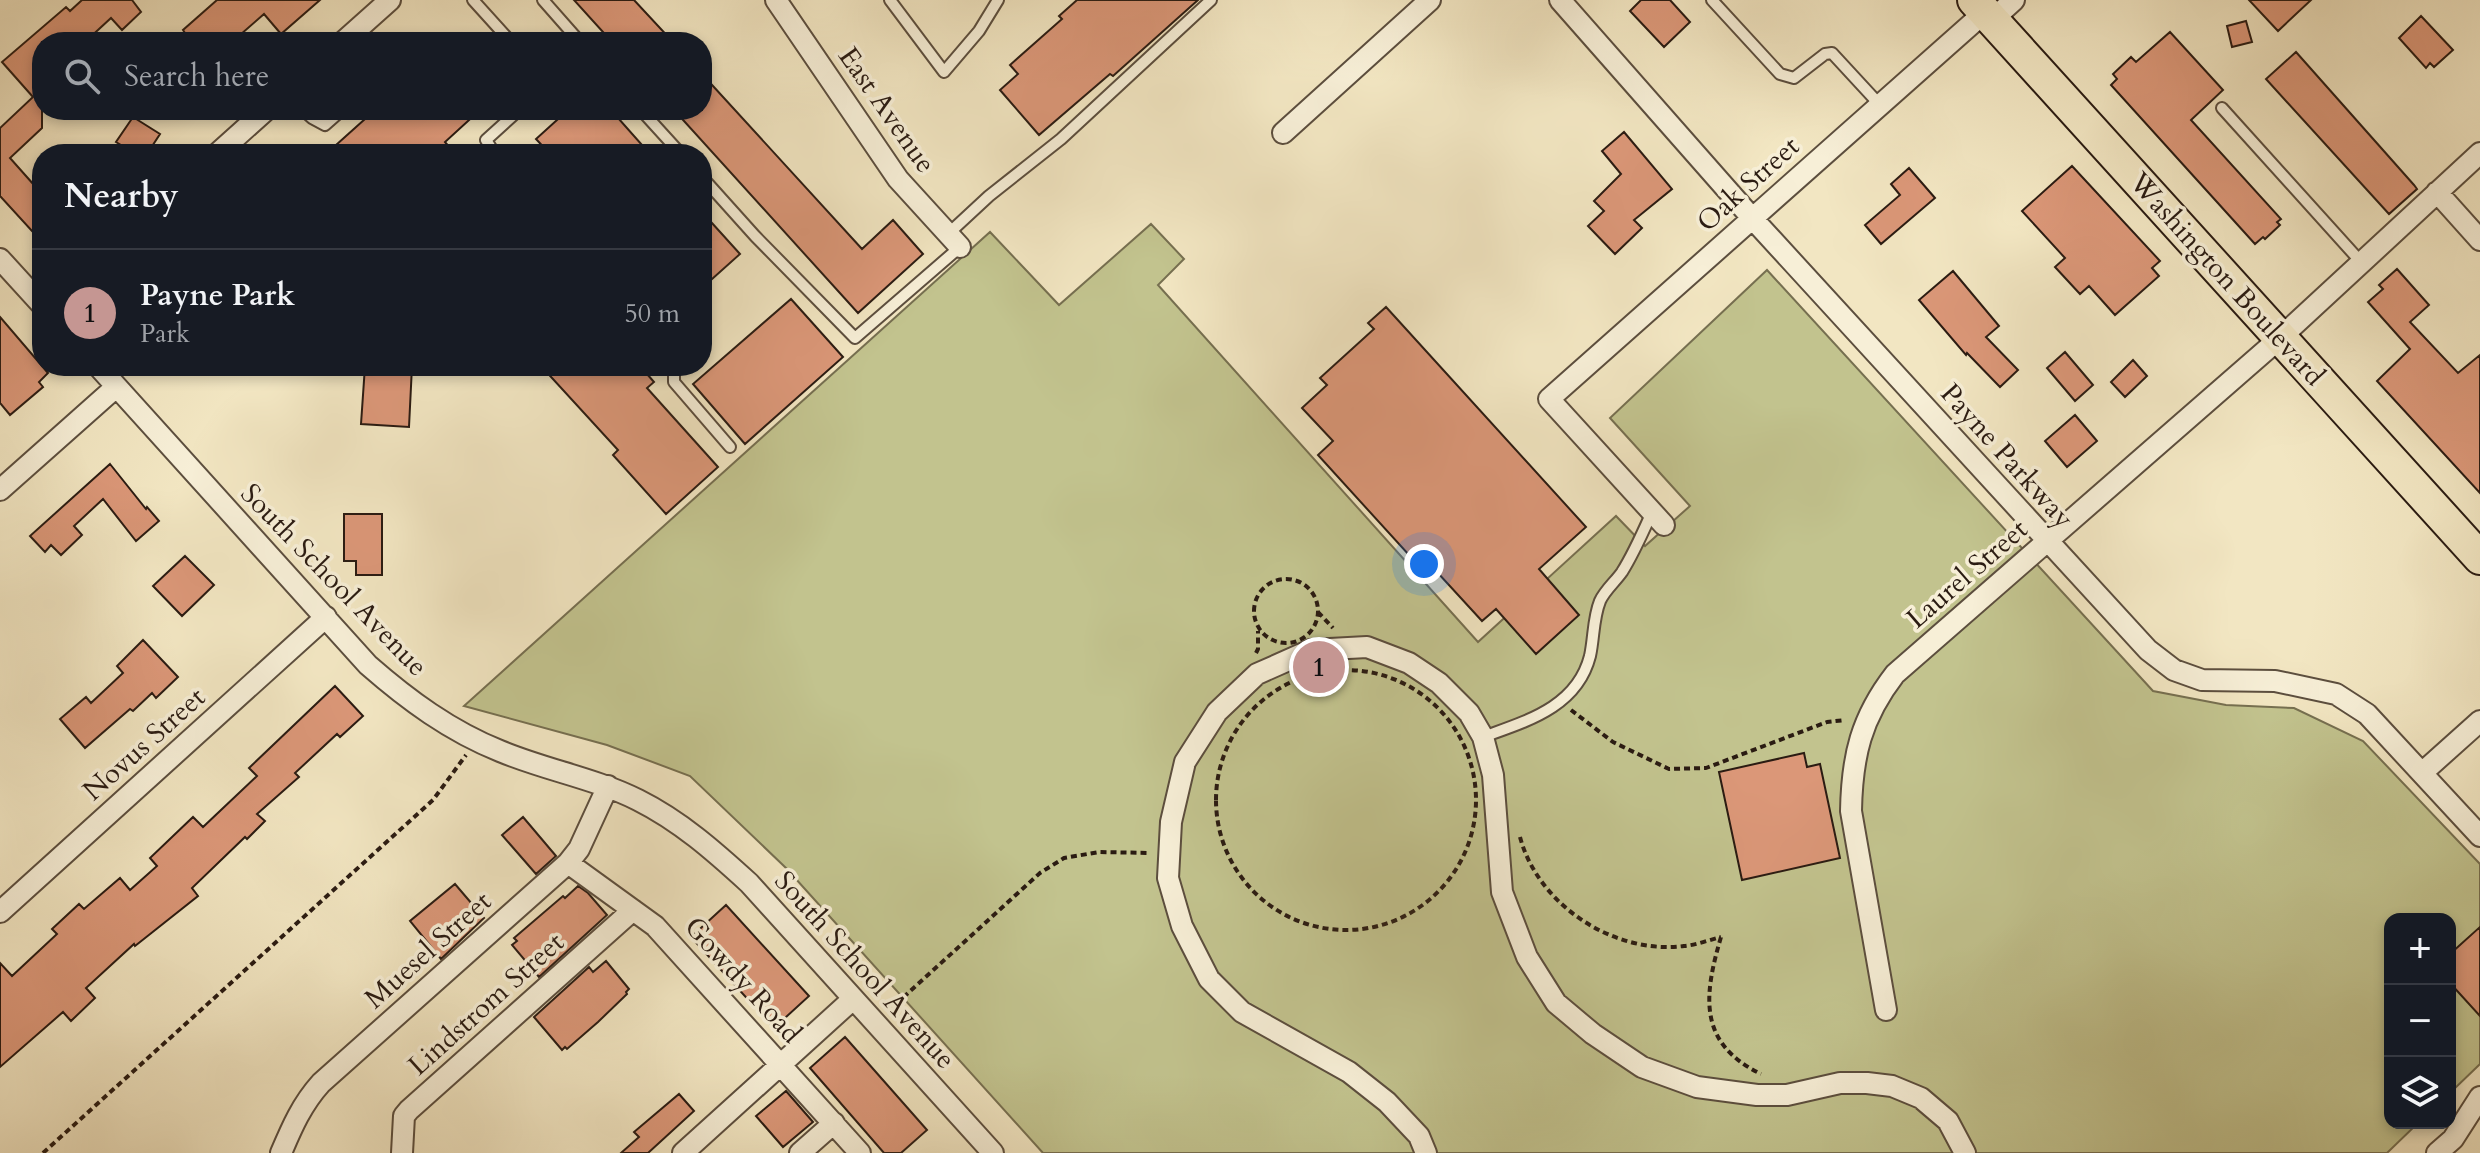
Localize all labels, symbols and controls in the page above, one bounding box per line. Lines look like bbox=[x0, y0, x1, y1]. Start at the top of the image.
search box bbox=[32, 32, 712, 120]
street label: East Avenue bbox=[830, 39, 944, 181]
icon: search bbox=[60, 54, 104, 98]
text: Search here bbox=[124, 56, 269, 97]
street label: Oak Street bbox=[1688, 128, 1808, 240]
street label: Washington Boulevard bbox=[2120, 163, 2333, 394]
text: Nearby bbox=[64, 173, 179, 219]
text: Payne Park bbox=[140, 275, 295, 316]
text: 1 bbox=[83, 296, 97, 331]
text: 50 m bbox=[624, 296, 680, 331]
text: Park bbox=[140, 316, 190, 351]
street label: Payne Parkway bbox=[1932, 375, 2082, 537]
street label: South School Avenue bbox=[232, 475, 436, 685]
street label: Laurel Street bbox=[1898, 511, 2036, 637]
your location bbox=[1404, 544, 1444, 584]
pin: 1 bbox=[1293, 637, 1345, 697]
street label: Novus Street bbox=[75, 679, 214, 809]
street label: South School Avenue bbox=[766, 863, 964, 1077]
street label: Muesel Street bbox=[356, 883, 500, 1017]
street label: Gowdy Road bbox=[676, 908, 810, 1052]
map controls bbox=[2384, 913, 2456, 1129]
button: + bbox=[2384, 913, 2456, 985]
street label: Lindstrom Street bbox=[400, 924, 572, 1084]
button: − bbox=[2384, 985, 2456, 1057]
button: layers bbox=[2384, 1057, 2456, 1129]

